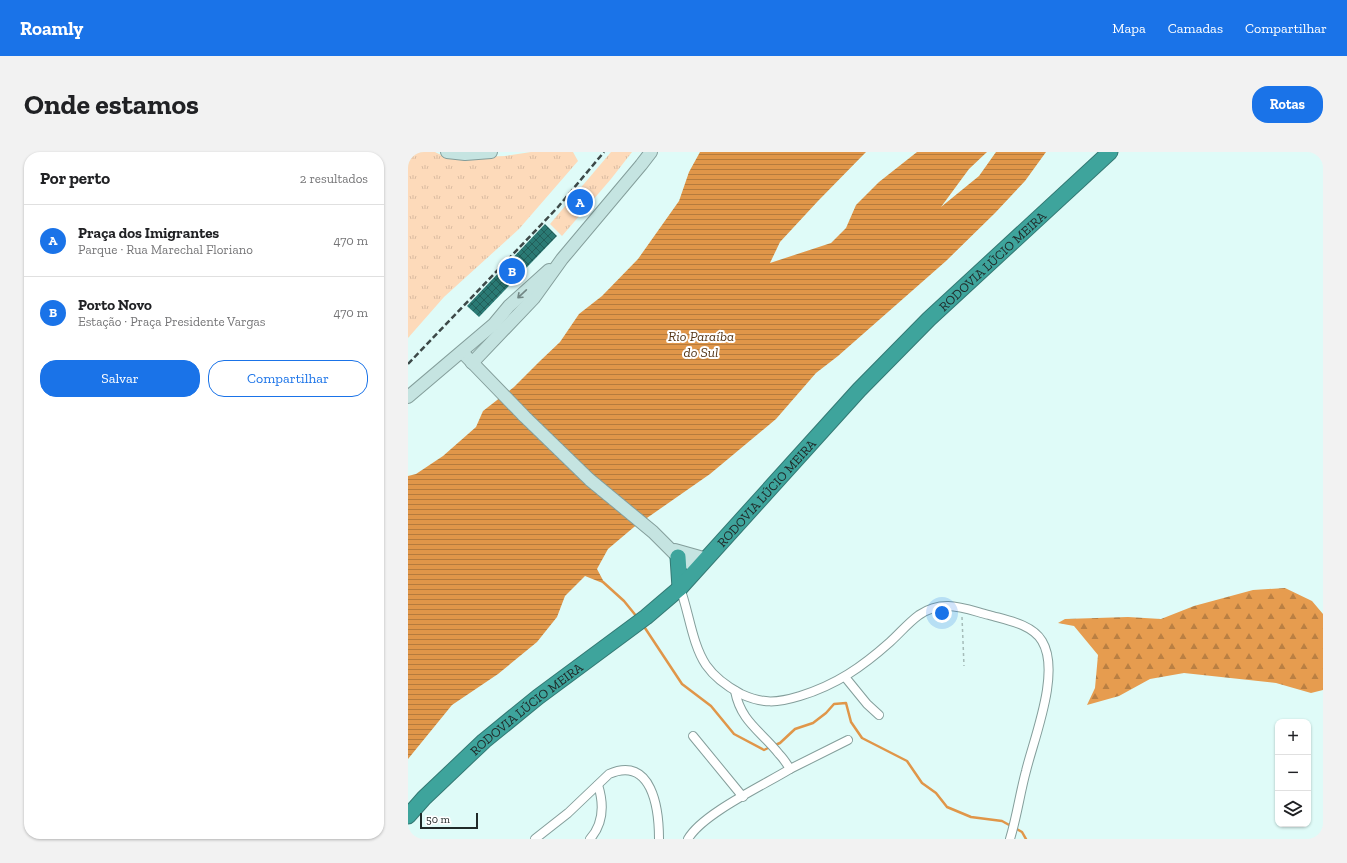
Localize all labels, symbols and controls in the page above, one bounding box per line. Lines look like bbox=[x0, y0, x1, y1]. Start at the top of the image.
text: Roamly bbox=[20, 17, 83, 40]
text: Mapa bbox=[1112, 20, 1146, 37]
text: Camadas bbox=[1168, 20, 1223, 37]
text: Compartilhar bbox=[1245, 20, 1327, 37]
button: Rotas bbox=[1252, 86, 1323, 123]
text: Onde estamos bbox=[24, 88, 199, 121]
text: Por perto bbox=[40, 168, 110, 188]
text: 2 resultados bbox=[300, 171, 368, 186]
pin: A bbox=[567, 187, 593, 217]
street label: RODOVIA LÚCIO MEIRA bbox=[936, 208, 1049, 314]
text: Praça dos Imigrantes bbox=[78, 224, 219, 242]
text: A bbox=[49, 233, 57, 248]
text: 470 m bbox=[333, 233, 368, 248]
text: Parque · Rua Marechal Floriano bbox=[78, 242, 253, 257]
pin: B bbox=[499, 256, 525, 286]
one-way arrow bbox=[517, 289, 527, 298]
text: Porto Novo bbox=[78, 296, 152, 314]
text: B bbox=[49, 305, 57, 320]
text: 470 m bbox=[333, 305, 368, 320]
text: Estação · Praça Presidente Vargas bbox=[78, 314, 266, 329]
water label: Rio Paraíba do Sul bbox=[668, 328, 734, 361]
button: Salvar bbox=[40, 360, 200, 397]
button: Compartilhar bbox=[208, 360, 368, 397]
street label: RODOVIA LÚCIO MEIRA bbox=[714, 436, 819, 550]
your location bbox=[932, 603, 952, 623]
street label: RODOVIA LÚCIO MEIRA bbox=[467, 659, 586, 758]
map controls bbox=[1275, 719, 1311, 827]
button: + bbox=[1275, 719, 1311, 755]
button: − bbox=[1275, 755, 1311, 791]
button: layers bbox=[1275, 791, 1311, 827]
scale bar bbox=[420, 811, 478, 830]
text: 50 m bbox=[426, 813, 450, 826]

